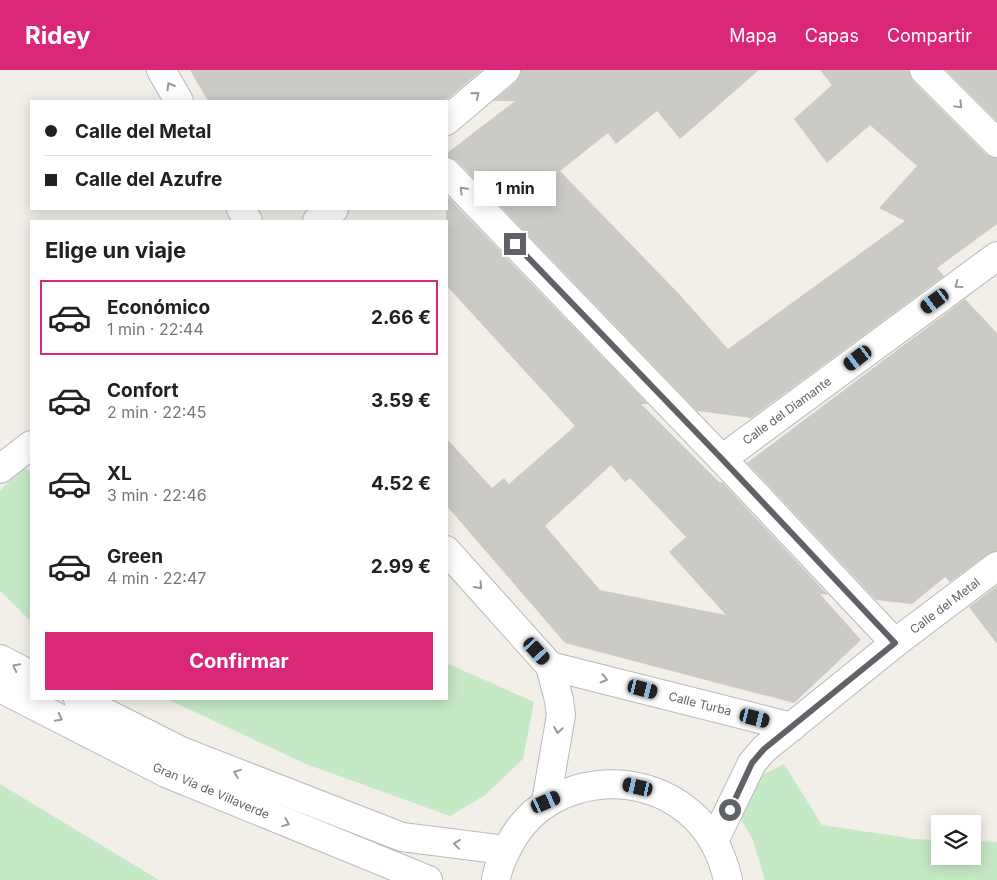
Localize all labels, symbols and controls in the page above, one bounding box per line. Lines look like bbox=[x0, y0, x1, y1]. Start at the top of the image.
text: Ridey bbox=[25, 21, 91, 50]
text: Mapa bbox=[729, 25, 777, 46]
text: Capas bbox=[805, 25, 859, 46]
text: Compartir bbox=[887, 25, 972, 46]
one-way arrow bbox=[166, 82, 176, 91]
one-way arrow bbox=[470, 93, 479, 101]
one-way arrow bbox=[953, 99, 962, 108]
text: Calle del Metal bbox=[75, 120, 211, 143]
text: Calle del Azufre bbox=[75, 168, 222, 191]
callout: 1 min bbox=[474, 171, 556, 206]
text: 1 min bbox=[495, 178, 535, 198]
one-way arrow bbox=[460, 187, 469, 196]
route end bbox=[504, 233, 526, 255]
text: Elige un viaje bbox=[45, 237, 186, 263]
one-way arrow bbox=[954, 279, 964, 288]
car bbox=[918, 286, 951, 316]
icon: car bbox=[47, 295, 92, 340]
text: Económico bbox=[107, 296, 210, 319]
text: 2.66 € bbox=[371, 306, 431, 329]
text: 1 min · 22:44 bbox=[107, 319, 204, 339]
car bbox=[841, 343, 874, 373]
street label: Calle del Diamante bbox=[740, 373, 834, 448]
icon: car bbox=[47, 378, 92, 423]
text: Confort bbox=[107, 379, 178, 402]
text: 3.59 € bbox=[371, 389, 431, 412]
text: 2 min · 22:45 bbox=[107, 402, 206, 422]
icon: car bbox=[47, 461, 92, 506]
text: XL bbox=[107, 462, 132, 485]
text: 4.52 € bbox=[371, 472, 431, 495]
text: 3 min · 22:46 bbox=[107, 485, 207, 505]
icon: car bbox=[47, 544, 92, 589]
text: Green bbox=[107, 545, 163, 568]
text: 2.99 € bbox=[371, 555, 431, 578]
text: 4 min · 22:47 bbox=[107, 568, 206, 588]
street label: Calle del Metal bbox=[907, 574, 983, 637]
one-way arrow bbox=[473, 580, 482, 589]
button: Confirmar bbox=[45, 632, 433, 690]
car bbox=[521, 635, 552, 667]
one-way arrow bbox=[12, 663, 21, 673]
one-way arrow bbox=[600, 673, 608, 684]
car bbox=[626, 678, 659, 700]
street label: Calle Turba bbox=[667, 688, 733, 719]
car bbox=[738, 707, 771, 729]
one-way arrow bbox=[54, 712, 63, 722]
one-way arrow bbox=[554, 726, 564, 735]
street label: Gran Vía de Villaverde bbox=[151, 759, 272, 822]
one-way arrow bbox=[233, 769, 242, 779]
car bbox=[621, 776, 654, 798]
car bbox=[529, 789, 562, 815]
route start bbox=[719, 799, 741, 821]
map controls bbox=[931, 815, 981, 865]
button: layers bbox=[931, 815, 981, 865]
one-way arrow bbox=[281, 816, 290, 827]
one-way arrow bbox=[453, 839, 461, 850]

